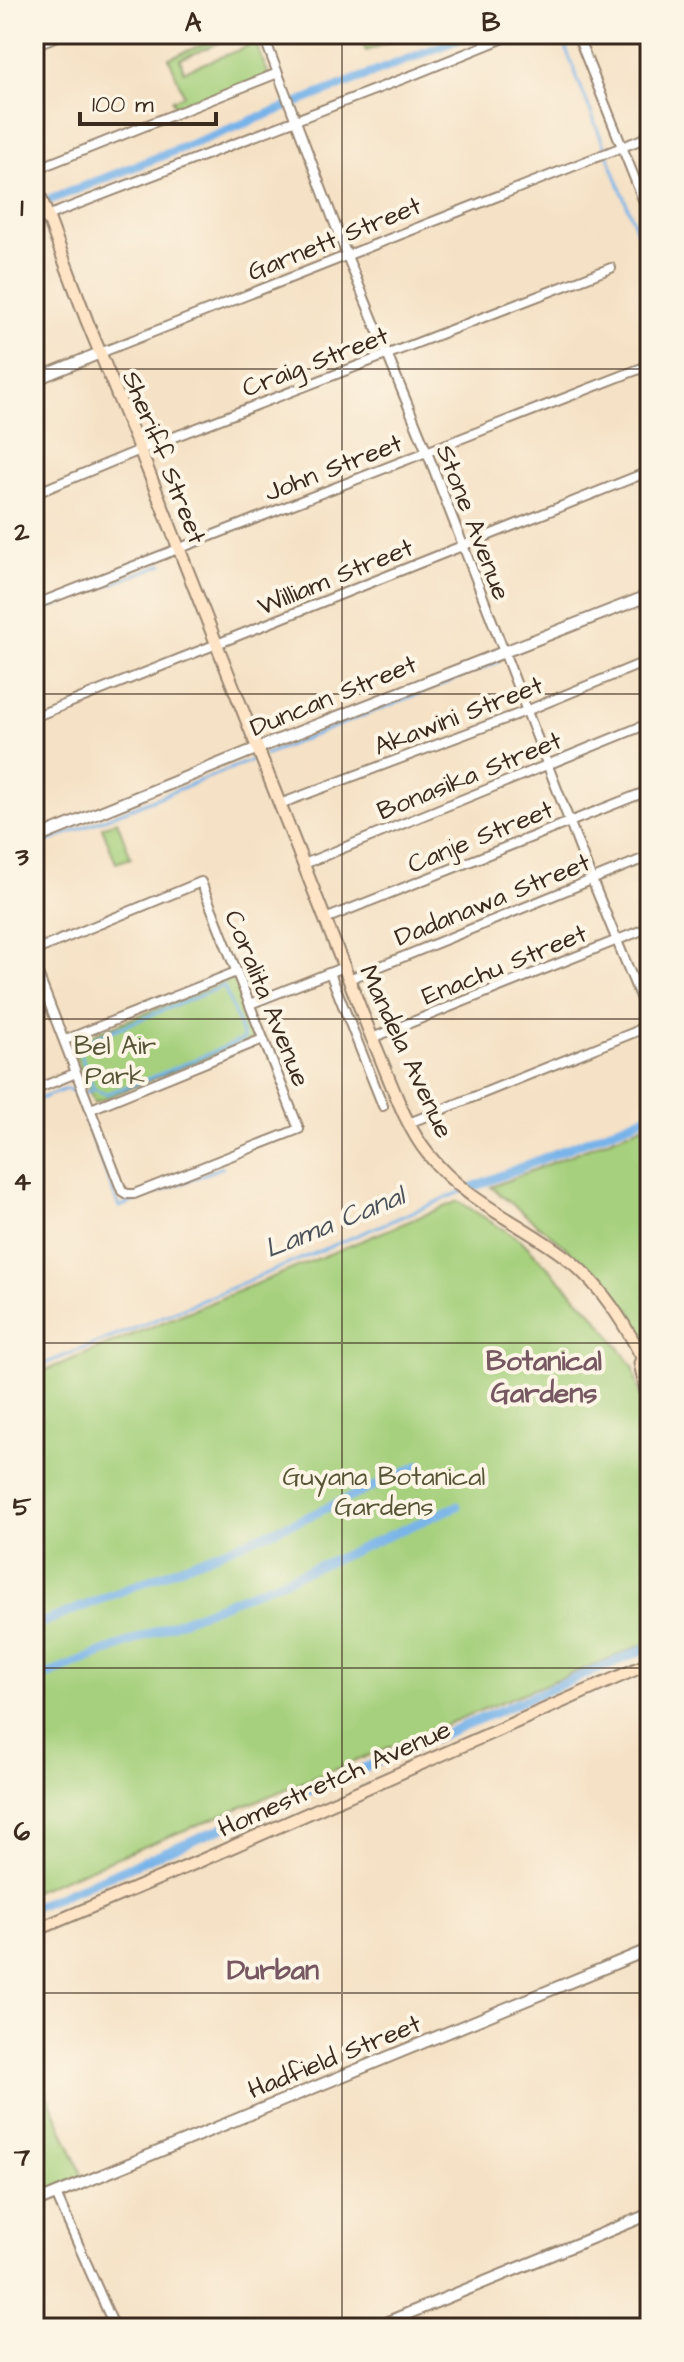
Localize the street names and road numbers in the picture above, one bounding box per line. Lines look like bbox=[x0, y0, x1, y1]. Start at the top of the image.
street label: Garnett Street bbox=[242, 188, 427, 290]
street label: Craig Street bbox=[237, 317, 395, 408]
street label: Sheriff Street bbox=[113, 366, 215, 550]
street label: John Street bbox=[259, 425, 408, 511]
street label: Stone Avenue bbox=[427, 439, 519, 605]
street label: William Street bbox=[252, 529, 419, 624]
street label: Duncan Street bbox=[245, 646, 422, 746]
street label: Akawini Street bbox=[369, 667, 549, 765]
street label: Bonasika Street bbox=[372, 722, 567, 829]
street label: Canje Street bbox=[402, 791, 559, 882]
street label: Dadanawa Street bbox=[389, 844, 596, 956]
street label: Coralita Avenue bbox=[215, 905, 319, 1092]
street label: Enachu Street bbox=[417, 915, 593, 1014]
street label: Mandela Avenue bbox=[350, 959, 462, 1144]
street label: Homestretch Avenue bbox=[212, 1711, 457, 1846]
street label: Hadfield Street bbox=[242, 2006, 427, 2108]

